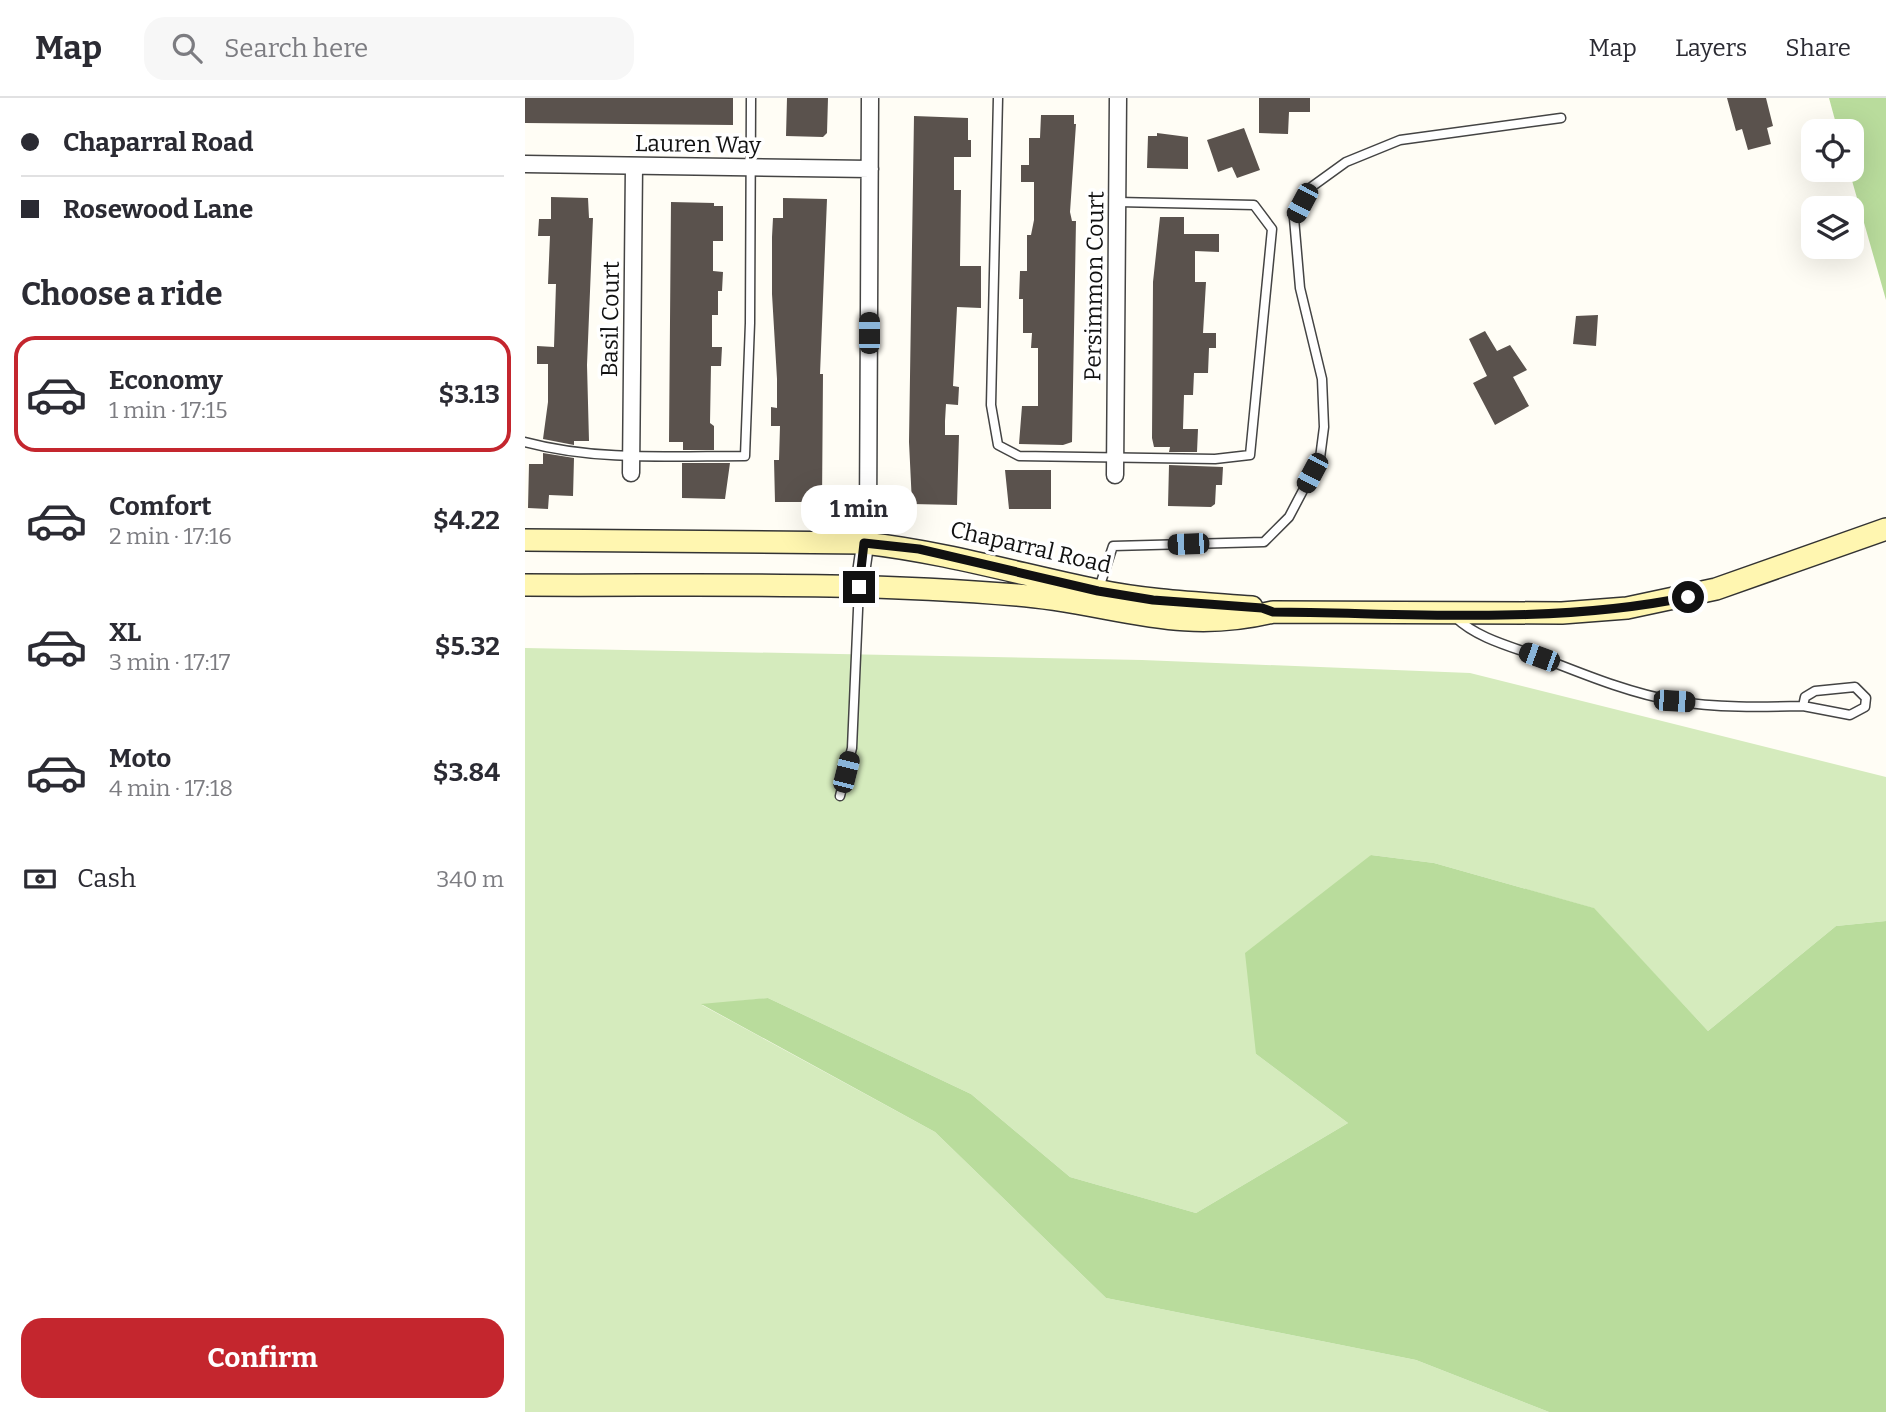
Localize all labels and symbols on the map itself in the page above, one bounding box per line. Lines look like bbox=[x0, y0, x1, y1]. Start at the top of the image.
street label: Lauren Way bbox=[635, 129, 762, 159]
car bbox=[1283, 180, 1322, 226]
street label: Persimmon Court bbox=[1078, 191, 1110, 381]
street label: Basil Court bbox=[595, 261, 625, 377]
car bbox=[859, 312, 880, 354]
car bbox=[1293, 450, 1332, 496]
callout: 1 min bbox=[801, 486, 917, 534]
street label: Chaparral Road bbox=[948, 515, 1115, 579]
car bbox=[1167, 533, 1210, 555]
route end bbox=[843, 571, 875, 603]
route start bbox=[1672, 581, 1704, 613]
car bbox=[1516, 640, 1563, 674]
car bbox=[1653, 689, 1696, 713]
car bbox=[831, 749, 862, 795]

